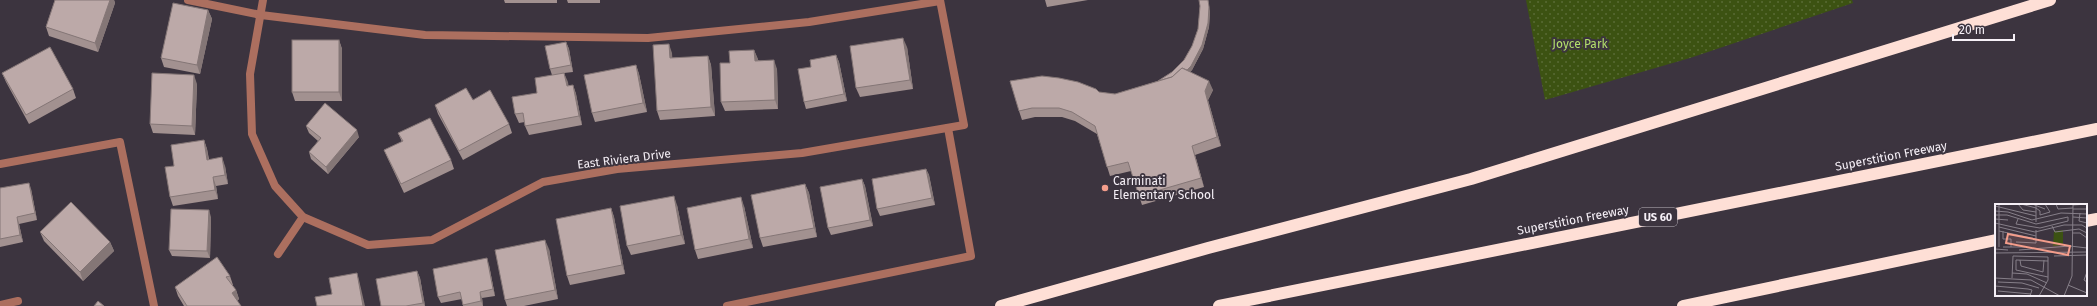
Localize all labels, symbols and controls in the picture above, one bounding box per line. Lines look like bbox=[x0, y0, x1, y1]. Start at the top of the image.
scale bar bbox=[1953, 16, 2014, 42]
text: 20 m bbox=[1959, 23, 1985, 37]
park label: Joyce Park bbox=[1552, 37, 1609, 51]
street label: Superstition Freeway bbox=[1834, 138, 1948, 174]
street label: East Riviera Drive bbox=[576, 146, 672, 172]
place label: Carminati Elementary School bbox=[1113, 174, 1215, 202]
marker: Carminati Elementary School bbox=[1100, 183, 1110, 193]
street label: Superstition Freeway bbox=[1516, 202, 1630, 238]
inset map bbox=[1995, 204, 2087, 296]
road number: US 60 bbox=[1639, 208, 1677, 226]

